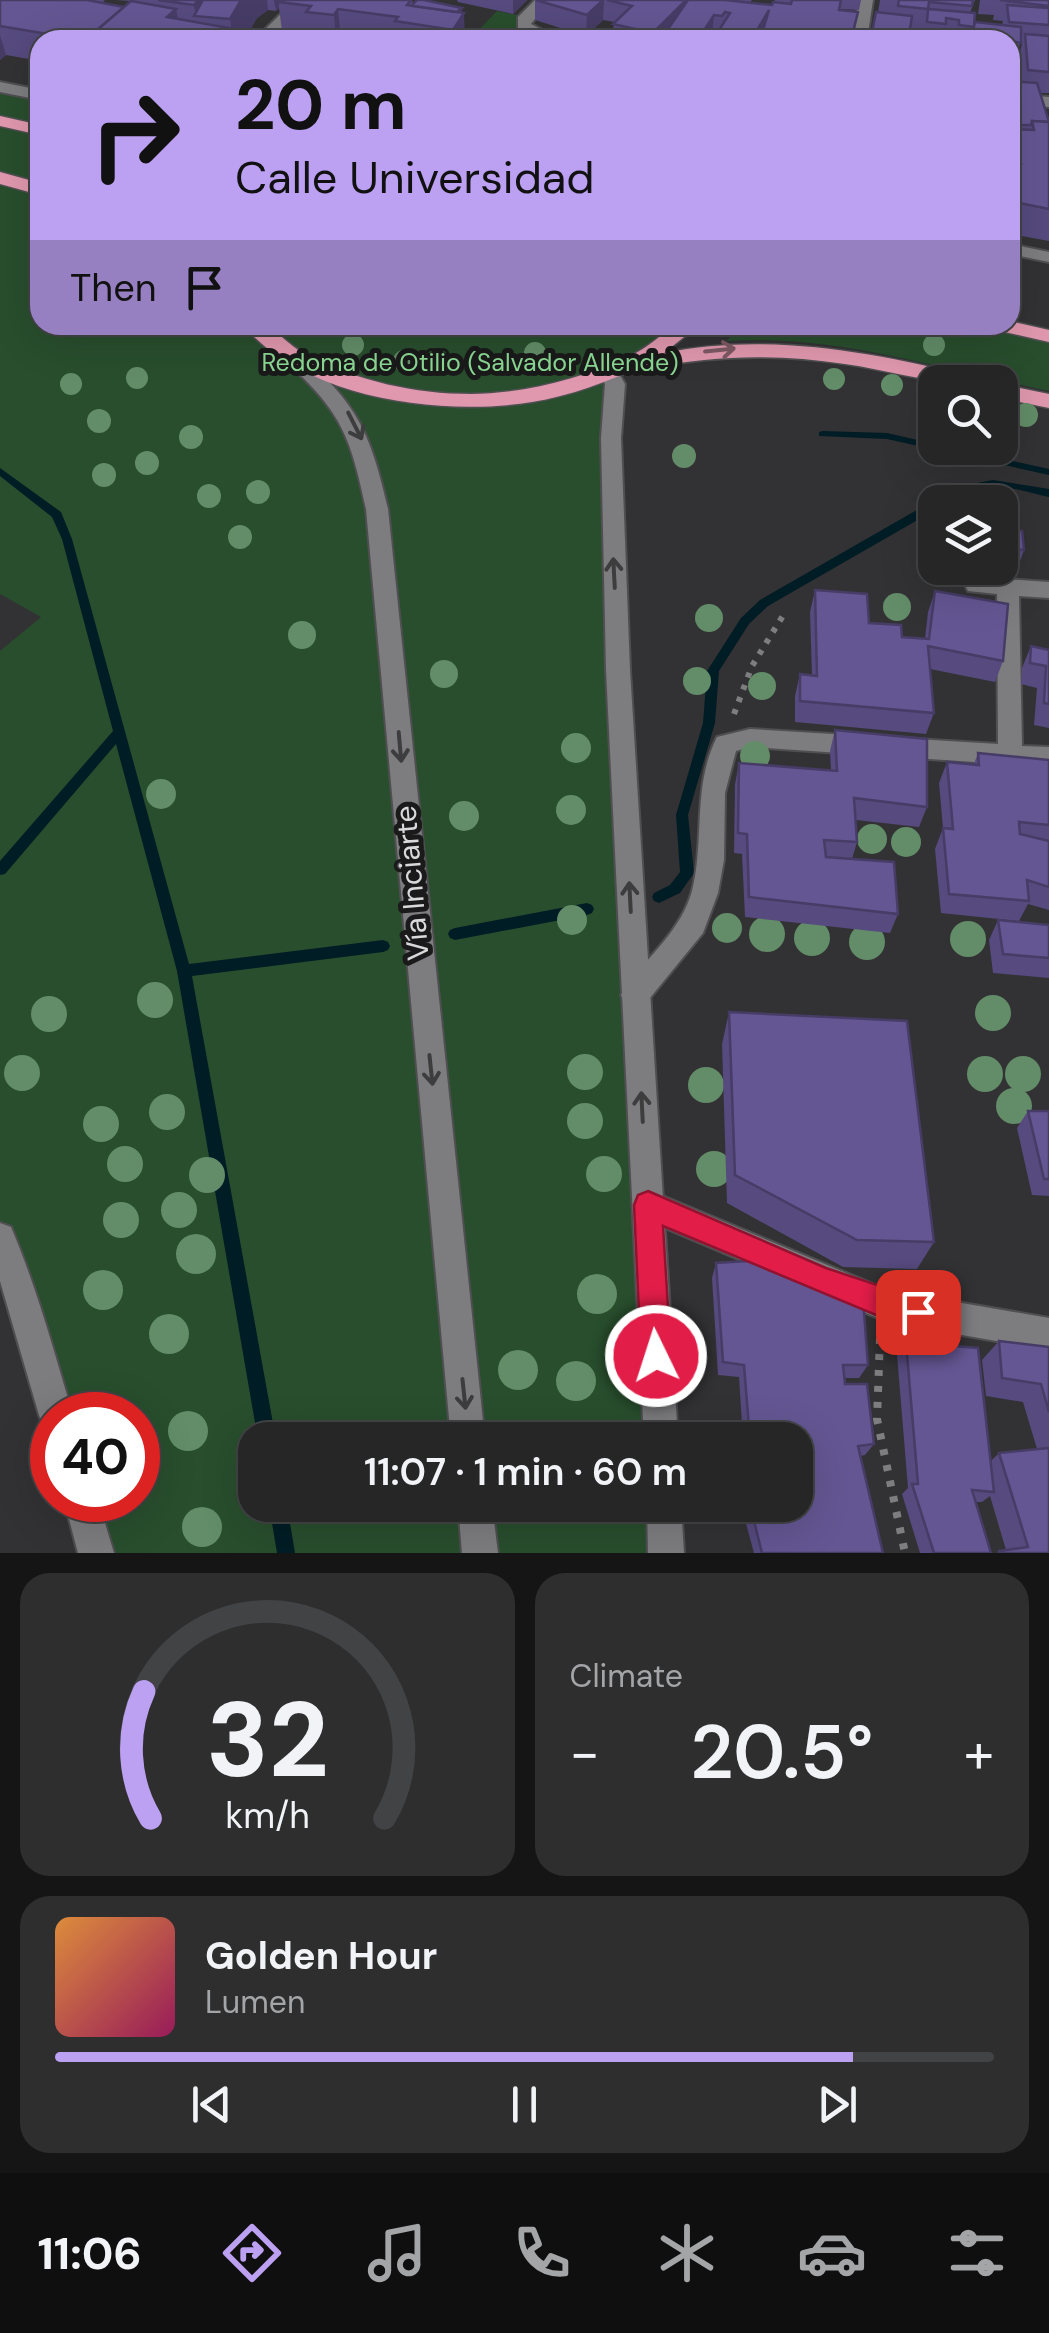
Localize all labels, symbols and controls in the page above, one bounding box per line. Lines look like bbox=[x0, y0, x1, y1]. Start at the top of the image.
text: 20 m bbox=[235, 60, 407, 151]
icon: right bbox=[70, 70, 200, 200]
text: Calle Universidad bbox=[235, 148, 595, 207]
icon: arrive bbox=[177, 260, 232, 315]
text: Then bbox=[70, 263, 157, 313]
one-way arrow bbox=[703, 341, 735, 360]
park label: Redoma de Otilio (Salvador Allende) bbox=[261, 346, 679, 379]
map controls bbox=[918, 365, 1018, 585]
button: search bbox=[918, 365, 1018, 465]
one-way arrow bbox=[346, 411, 365, 441]
button: layers bbox=[918, 485, 1018, 585]
one-way arrow bbox=[604, 557, 623, 589]
one-way arrow bbox=[390, 730, 409, 762]
street label: Vía Inciarte bbox=[385, 804, 438, 962]
one-way arrow bbox=[620, 882, 639, 914]
one-way arrow bbox=[422, 1054, 441, 1086]
one-way arrow bbox=[632, 1092, 651, 1124]
pin bbox=[876, 1270, 961, 1355]
icon: arrive bbox=[891, 1285, 946, 1340]
position arrow bbox=[604, 1304, 708, 1408]
one-way arrow bbox=[454, 1377, 473, 1409]
speed limit sign: 40 bbox=[30, 1392, 160, 1522]
text: 11:07 · 1 min · 60 m bbox=[364, 1447, 687, 1497]
text: Climate bbox=[570, 1655, 683, 1697]
text: 32 bbox=[206, 1673, 329, 1808]
text: 20.5° bbox=[690, 1704, 873, 1801]
text: − bbox=[570, 1717, 600, 1789]
text: + bbox=[964, 1717, 994, 1789]
text: km/h bbox=[225, 1793, 309, 1839]
text: Golden Hour bbox=[205, 1931, 437, 1981]
text: Lumen bbox=[205, 1981, 305, 2023]
icon: previous bbox=[184, 2077, 239, 2132]
icon: pause bbox=[497, 2077, 552, 2132]
icon: next bbox=[810, 2077, 865, 2132]
icon: directions bbox=[217, 2218, 287, 2288]
icon: music bbox=[362, 2218, 432, 2288]
icon: phone bbox=[507, 2218, 577, 2288]
icon: climate bbox=[652, 2218, 722, 2288]
icon: car bbox=[797, 2218, 867, 2288]
icon: filters bbox=[942, 2218, 1012, 2288]
text: 11:06 bbox=[37, 2224, 142, 2283]

